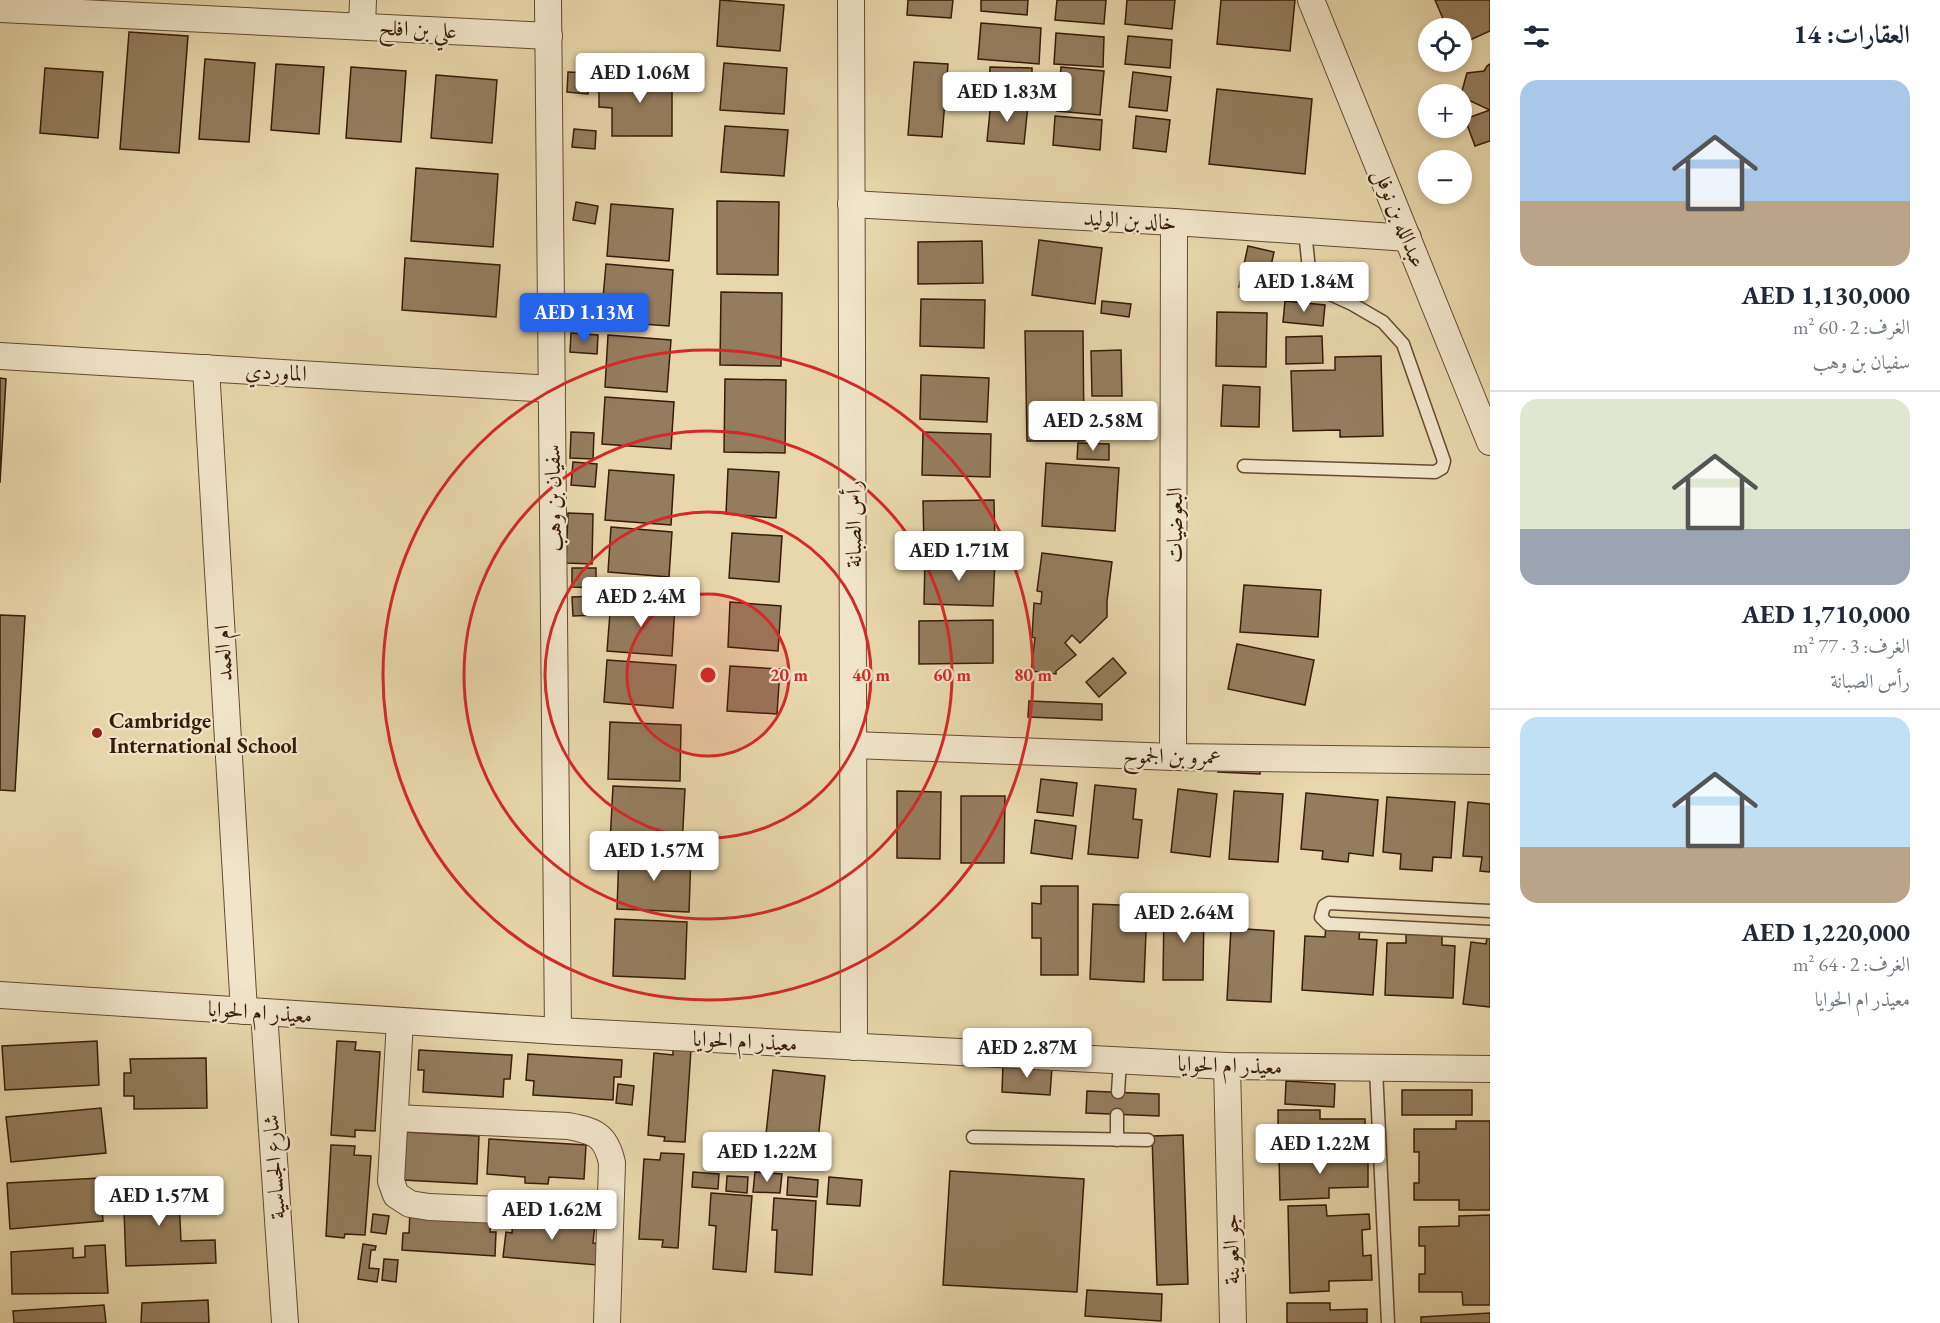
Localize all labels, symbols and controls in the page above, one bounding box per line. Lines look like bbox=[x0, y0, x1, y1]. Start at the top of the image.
street label: علي بن افلح bbox=[378, 12, 458, 53]
text: العقارات: 14 bbox=[1793, 17, 1910, 51]
map controls bbox=[1418, 18, 1472, 204]
button: locate bbox=[1418, 18, 1472, 72]
icon: filters bbox=[1520, 20, 1553, 53]
pin: AED 1.06M bbox=[571, 53, 709, 104]
text: AED 1.06M bbox=[590, 59, 690, 85]
pin: AED 1.83M bbox=[938, 72, 1076, 123]
text: AED 1.83M bbox=[957, 78, 1057, 104]
button: + bbox=[1418, 84, 1472, 138]
icon: home bbox=[1661, 119, 1769, 227]
button: − bbox=[1418, 150, 1472, 204]
street label: عبدالله بن نوفل bbox=[1366, 164, 1433, 272]
street label: خالد بن الوليد bbox=[1083, 203, 1177, 237]
pin: AED 1.84M bbox=[1235, 262, 1373, 313]
text: AED 1.84M bbox=[1254, 268, 1354, 294]
text: AED 1,130,000 bbox=[1741, 278, 1910, 312]
pin: AED 1.13M bbox=[515, 293, 653, 344]
text: AED 1.13M bbox=[534, 299, 634, 325]
text: الغرف: 2 · 60 m² bbox=[1793, 314, 1910, 340]
text: سفيان بن وهب bbox=[1813, 349, 1910, 375]
street label: الماوردي bbox=[244, 356, 308, 391]
pin: AED 2.58M bbox=[1024, 401, 1162, 452]
text: AED 2.58M bbox=[1043, 407, 1143, 433]
icon: home bbox=[1661, 438, 1769, 546]
street label: سفيان بن وهب bbox=[538, 444, 568, 552]
street label: رأس الصبانة bbox=[838, 480, 868, 568]
street label: البعوضيات bbox=[1160, 487, 1189, 563]
pin: AED 1.71M bbox=[890, 531, 1028, 582]
text: AED 1.71M bbox=[909, 537, 1009, 563]
pin: AED 2.4M bbox=[579, 577, 703, 628]
text: AED 2.4M bbox=[596, 583, 686, 609]
text: AED 1,710,000 bbox=[1741, 597, 1910, 631]
street label: ام العمد bbox=[207, 624, 244, 682]
text: الغرف: 3 · 77 m² bbox=[1793, 633, 1910, 659]
text: 20 m bbox=[770, 663, 808, 686]
text: 40 m bbox=[852, 663, 890, 686]
text: 60 m bbox=[933, 663, 971, 686]
text: 80 m bbox=[1014, 663, 1052, 686]
centre of rings bbox=[698, 665, 718, 685]
text: رأس الصبانة bbox=[1830, 668, 1910, 694]
place label: Cambridge International School bbox=[109, 706, 297, 760]
marker: Cambridge International School bbox=[90, 726, 104, 740]
street label: عمرو بن الجموح bbox=[1123, 741, 1221, 776]
icon: home bbox=[1661, 756, 1769, 864]
pin: AED 1.57M bbox=[585, 831, 723, 882]
text: AED 1.57M bbox=[604, 837, 704, 863]
pin: AED 2.64M bbox=[1115, 893, 1253, 944]
text: AED 2.64M bbox=[1134, 899, 1234, 925]
text: AED 1,220,000 bbox=[1741, 915, 1910, 949]
text: الغرف: 2 · 64 m² bbox=[1793, 951, 1910, 977]
text: معيذر ام الحوايا bbox=[1815, 986, 1910, 1012]
street label: معيذر ام الحوايا bbox=[206, 994, 313, 1035]
street label: معيذر ام الحوايا bbox=[692, 1024, 798, 1063]
pin: AED 2.87M bbox=[958, 1028, 1096, 1079]
text: AED 2.87M bbox=[977, 1034, 1077, 1060]
street label: معيذر ام الحوايا bbox=[1177, 1049, 1283, 1086]
street label: شارع الجساسية bbox=[256, 1113, 296, 1220]
pin: AED 1.22M bbox=[1251, 1124, 1389, 1175]
text: AED 1.22M bbox=[1270, 1130, 1370, 1156]
pin: AED 1.22M bbox=[698, 1132, 836, 1183]
text: AED 1.22M bbox=[717, 1138, 817, 1164]
pin: AED 1.57M bbox=[90, 1176, 228, 1227]
text: AED 1.57M bbox=[109, 1182, 209, 1208]
pin: AED 1.62M bbox=[483, 1190, 621, 1241]
text: AED 1.62M bbox=[502, 1196, 602, 1222]
street label: جو العوينة bbox=[1216, 1213, 1246, 1285]

